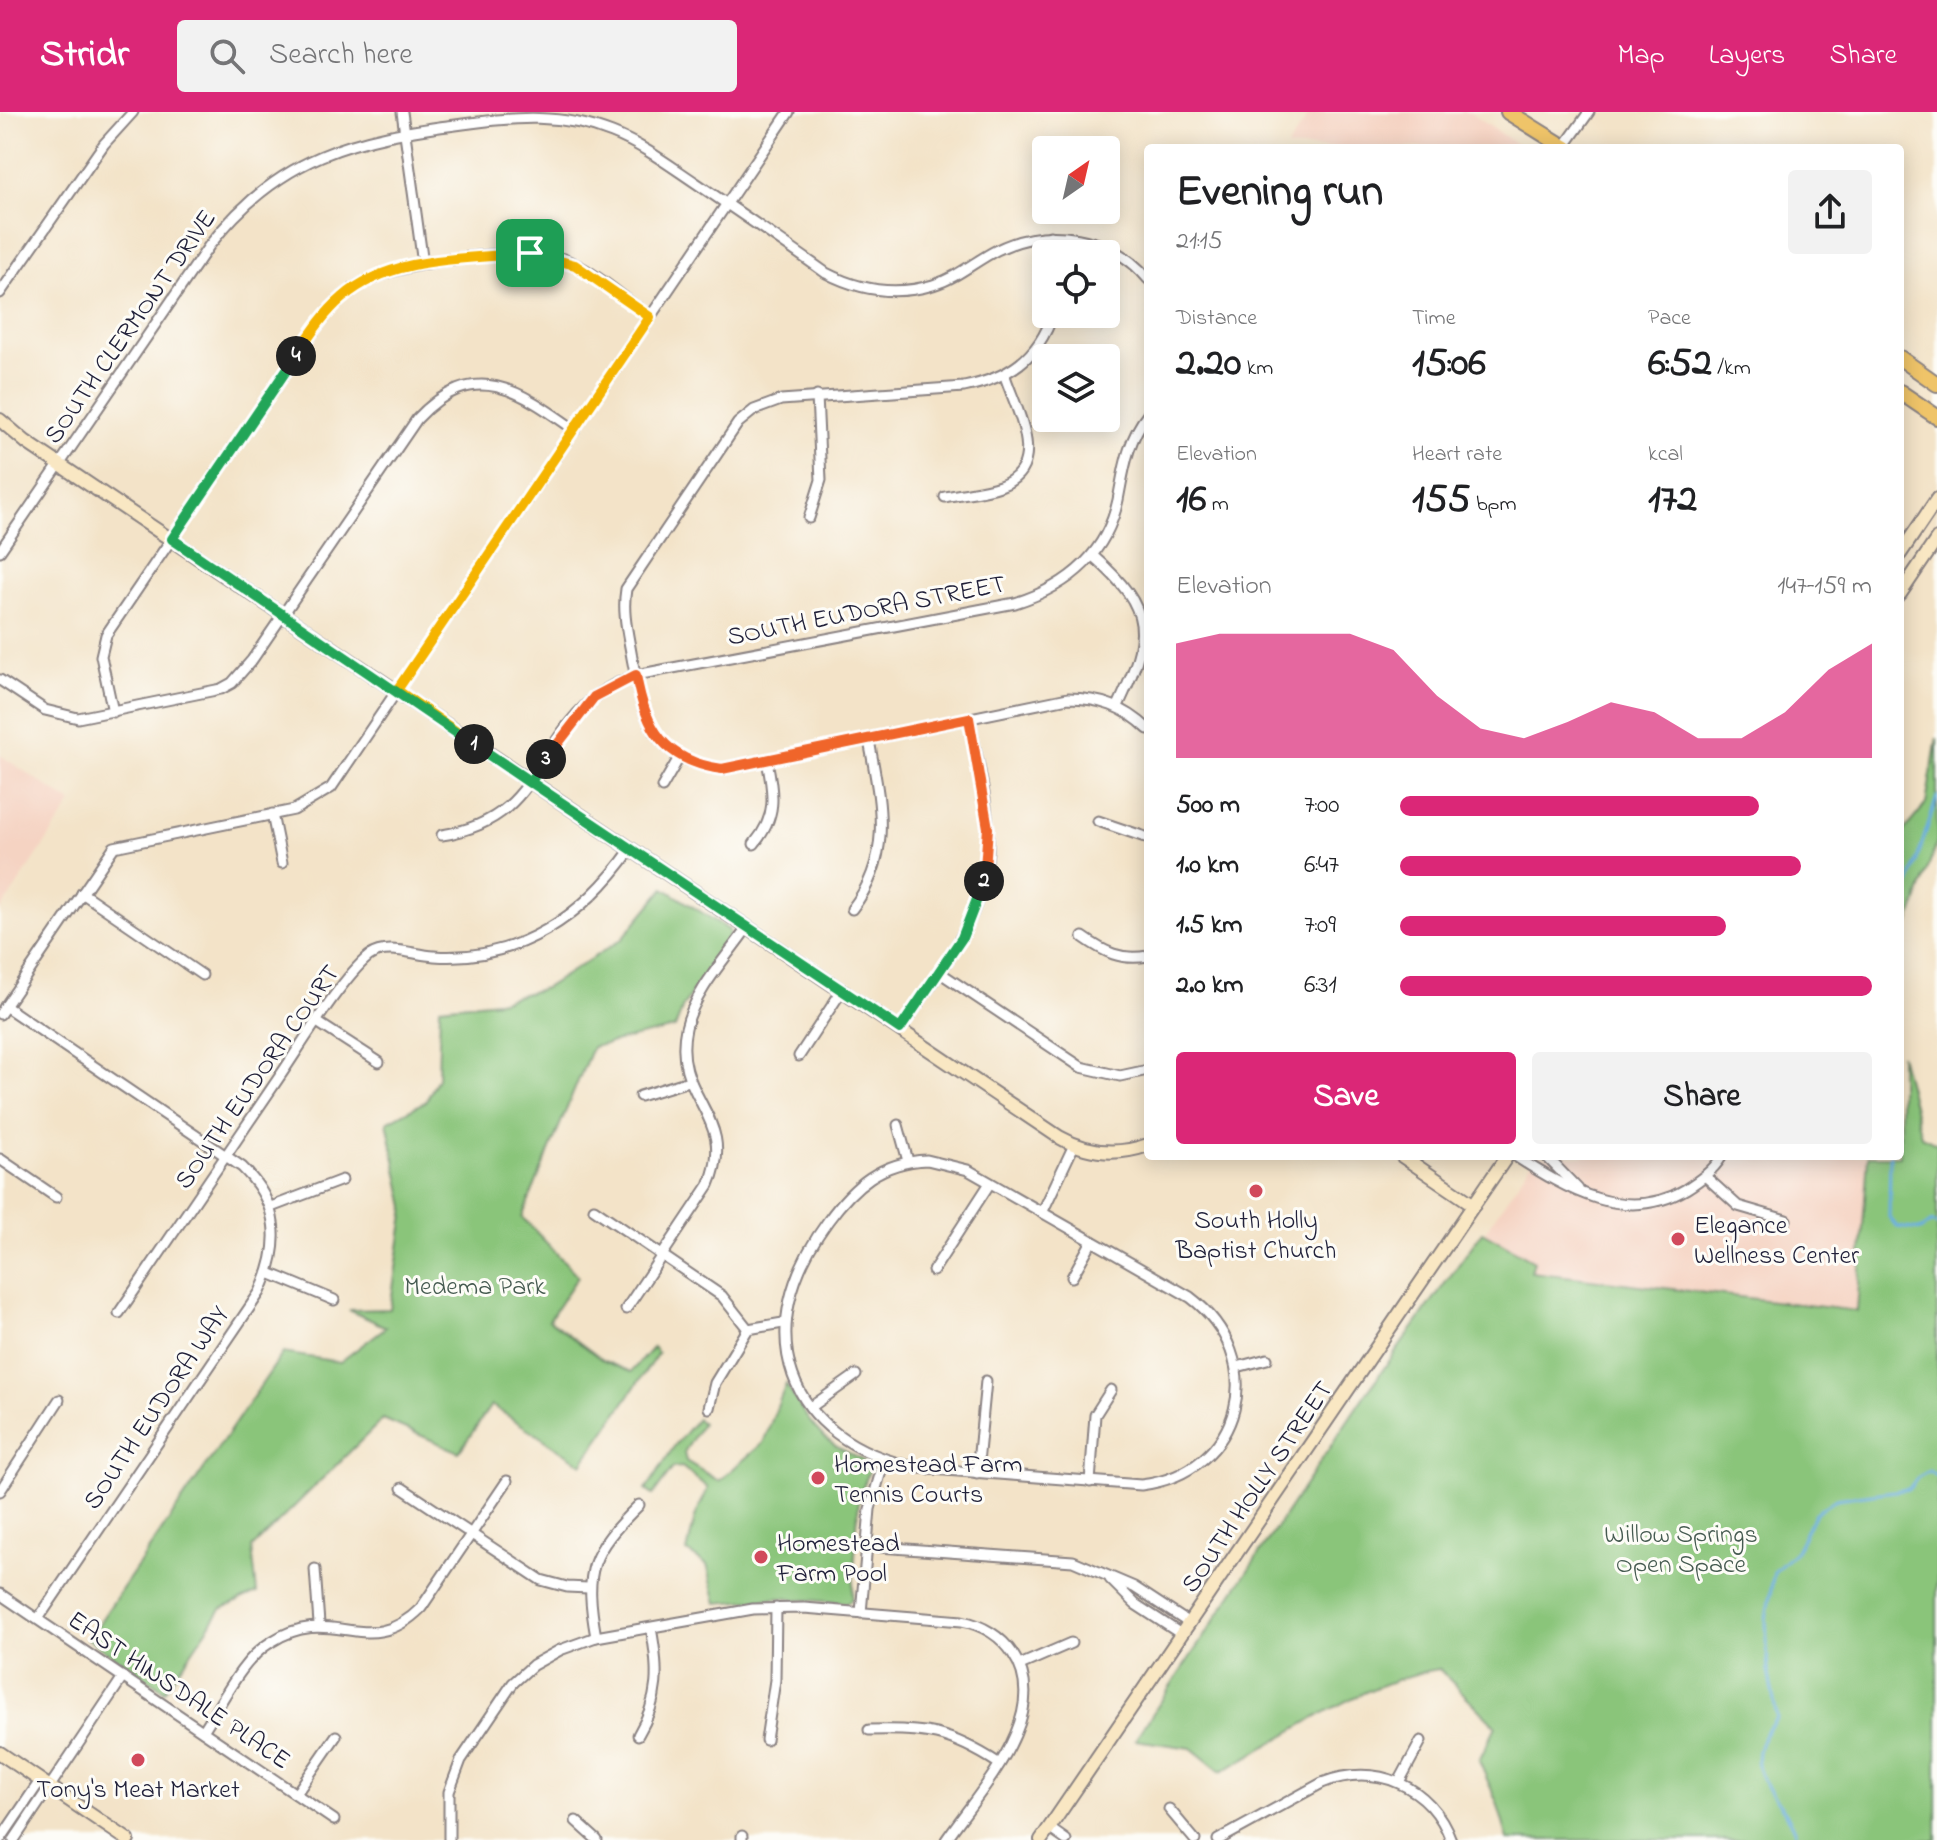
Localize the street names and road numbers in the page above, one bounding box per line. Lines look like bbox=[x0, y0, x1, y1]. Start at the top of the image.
street label: SOUTH CLERMONT DRIVE bbox=[36, 203, 227, 453]
street label: SOUTH EUDORA STREET bbox=[724, 566, 1009, 658]
street label: SOUTH EUDORA COURT bbox=[166, 958, 351, 1198]
street label: SOUTH EUDORA WAY bbox=[75, 1299, 240, 1518]
street label: SOUTH HOLLY STREET bbox=[1173, 1374, 1344, 1601]
street label: EAST HINSDALE PLACE bbox=[59, 1603, 297, 1780]

